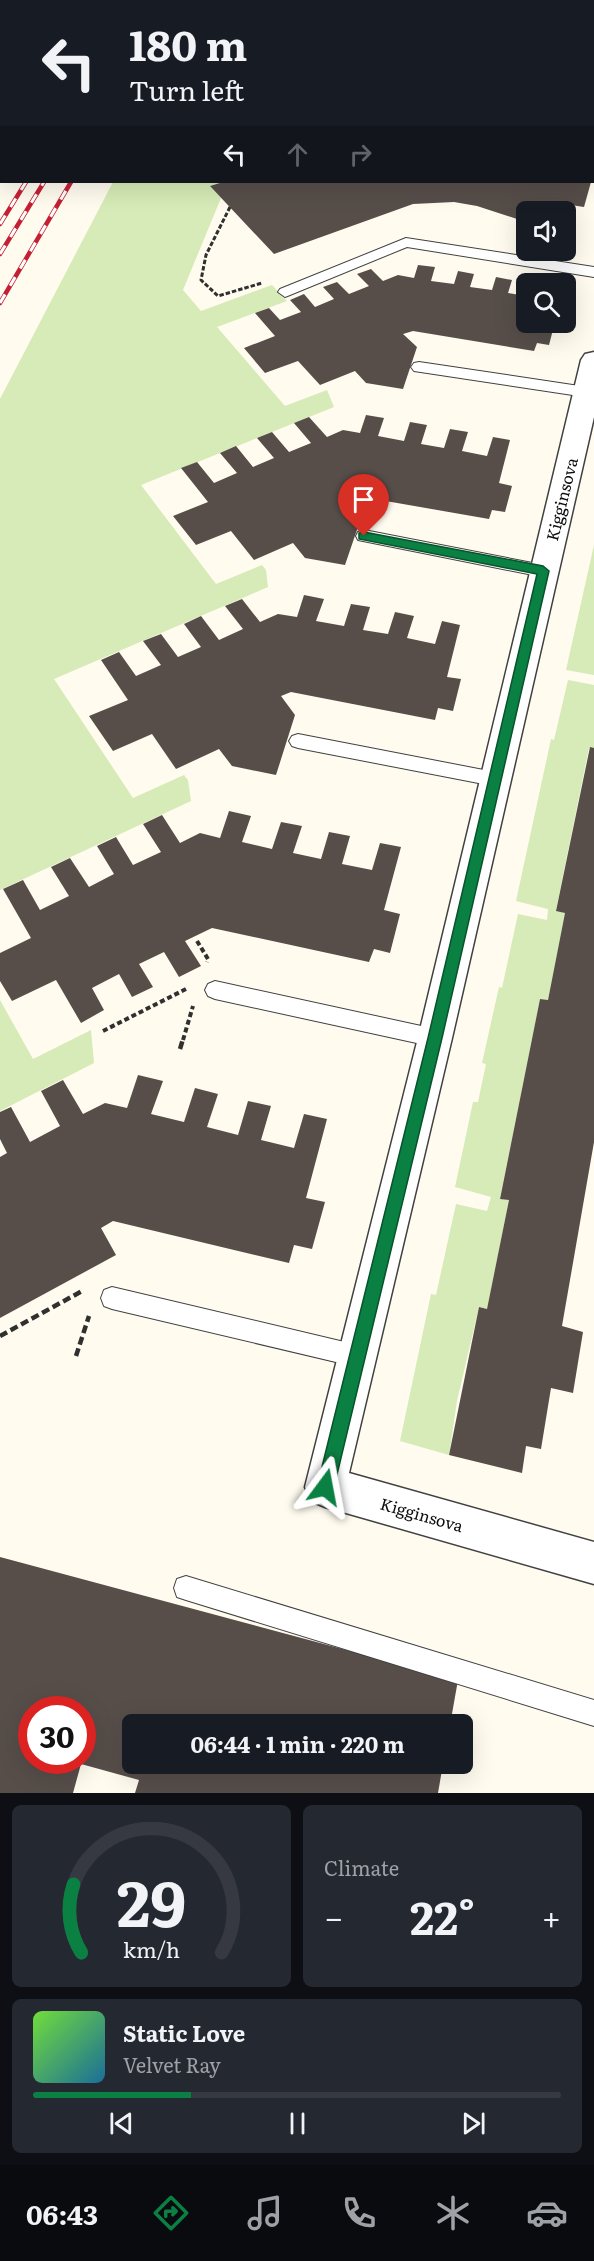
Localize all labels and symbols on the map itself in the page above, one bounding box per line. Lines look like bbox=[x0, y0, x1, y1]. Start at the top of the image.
street label: Kigginsova bbox=[539, 454, 583, 543]
pin bbox=[338, 474, 389, 536]
position arrow bbox=[293, 1455, 357, 1519]
street label: Kigginsova bbox=[378, 1491, 467, 1537]
speed limit sign: 30 bbox=[18, 1696, 96, 1774]

